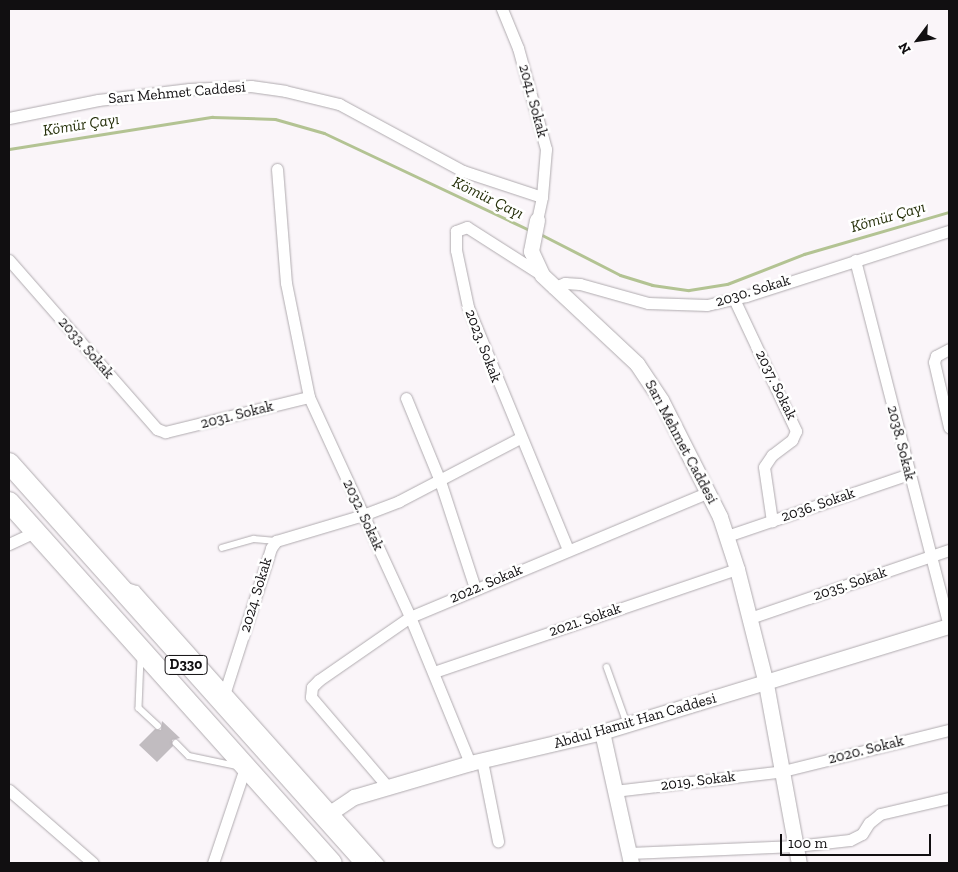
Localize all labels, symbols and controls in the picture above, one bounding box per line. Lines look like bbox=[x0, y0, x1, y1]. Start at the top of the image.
north arrow bbox=[893, 15, 943, 65]
text: N bbox=[895, 39, 915, 57]
street label: 2041. Sokak bbox=[515, 62, 551, 140]
street label: Sarı Mehmet Caddesi bbox=[108, 78, 246, 108]
water label: Kömür Çayı bbox=[41, 109, 121, 141]
water label: Kömür Çayı bbox=[449, 172, 527, 224]
water label: Kömür Çayı bbox=[848, 197, 928, 237]
street label: 2030. Sokak bbox=[713, 271, 793, 311]
street label: 2023. Sokak bbox=[461, 307, 505, 385]
street label: 2033. Sokak bbox=[54, 313, 118, 383]
street label: 2037. Sokak bbox=[751, 347, 801, 423]
street label: Sarı Mehmet Caddesi bbox=[641, 377, 721, 507]
street label: 2031. Sokak bbox=[199, 397, 275, 433]
street label: 2038. Sokak bbox=[883, 404, 919, 482]
street label: 2032. Sokak bbox=[339, 477, 387, 553]
street label: 2036. Sokak bbox=[779, 484, 857, 526]
street label: 2024. Sokak bbox=[236, 555, 276, 635]
street label: 2022. Sokak bbox=[447, 561, 525, 607]
street label: 2035. Sokak bbox=[811, 563, 889, 605]
street label: 2021. Sokak bbox=[547, 599, 623, 641]
road number: D330 bbox=[164, 654, 208, 676]
street label: Abdul Hamit Han Caddesi bbox=[552, 689, 718, 753]
street label: 2020. Sokak bbox=[826, 732, 906, 768]
street label: 2019. Sokak bbox=[660, 767, 736, 795]
scale bar bbox=[783, 824, 934, 856]
text: 100 m bbox=[788, 834, 827, 852]

